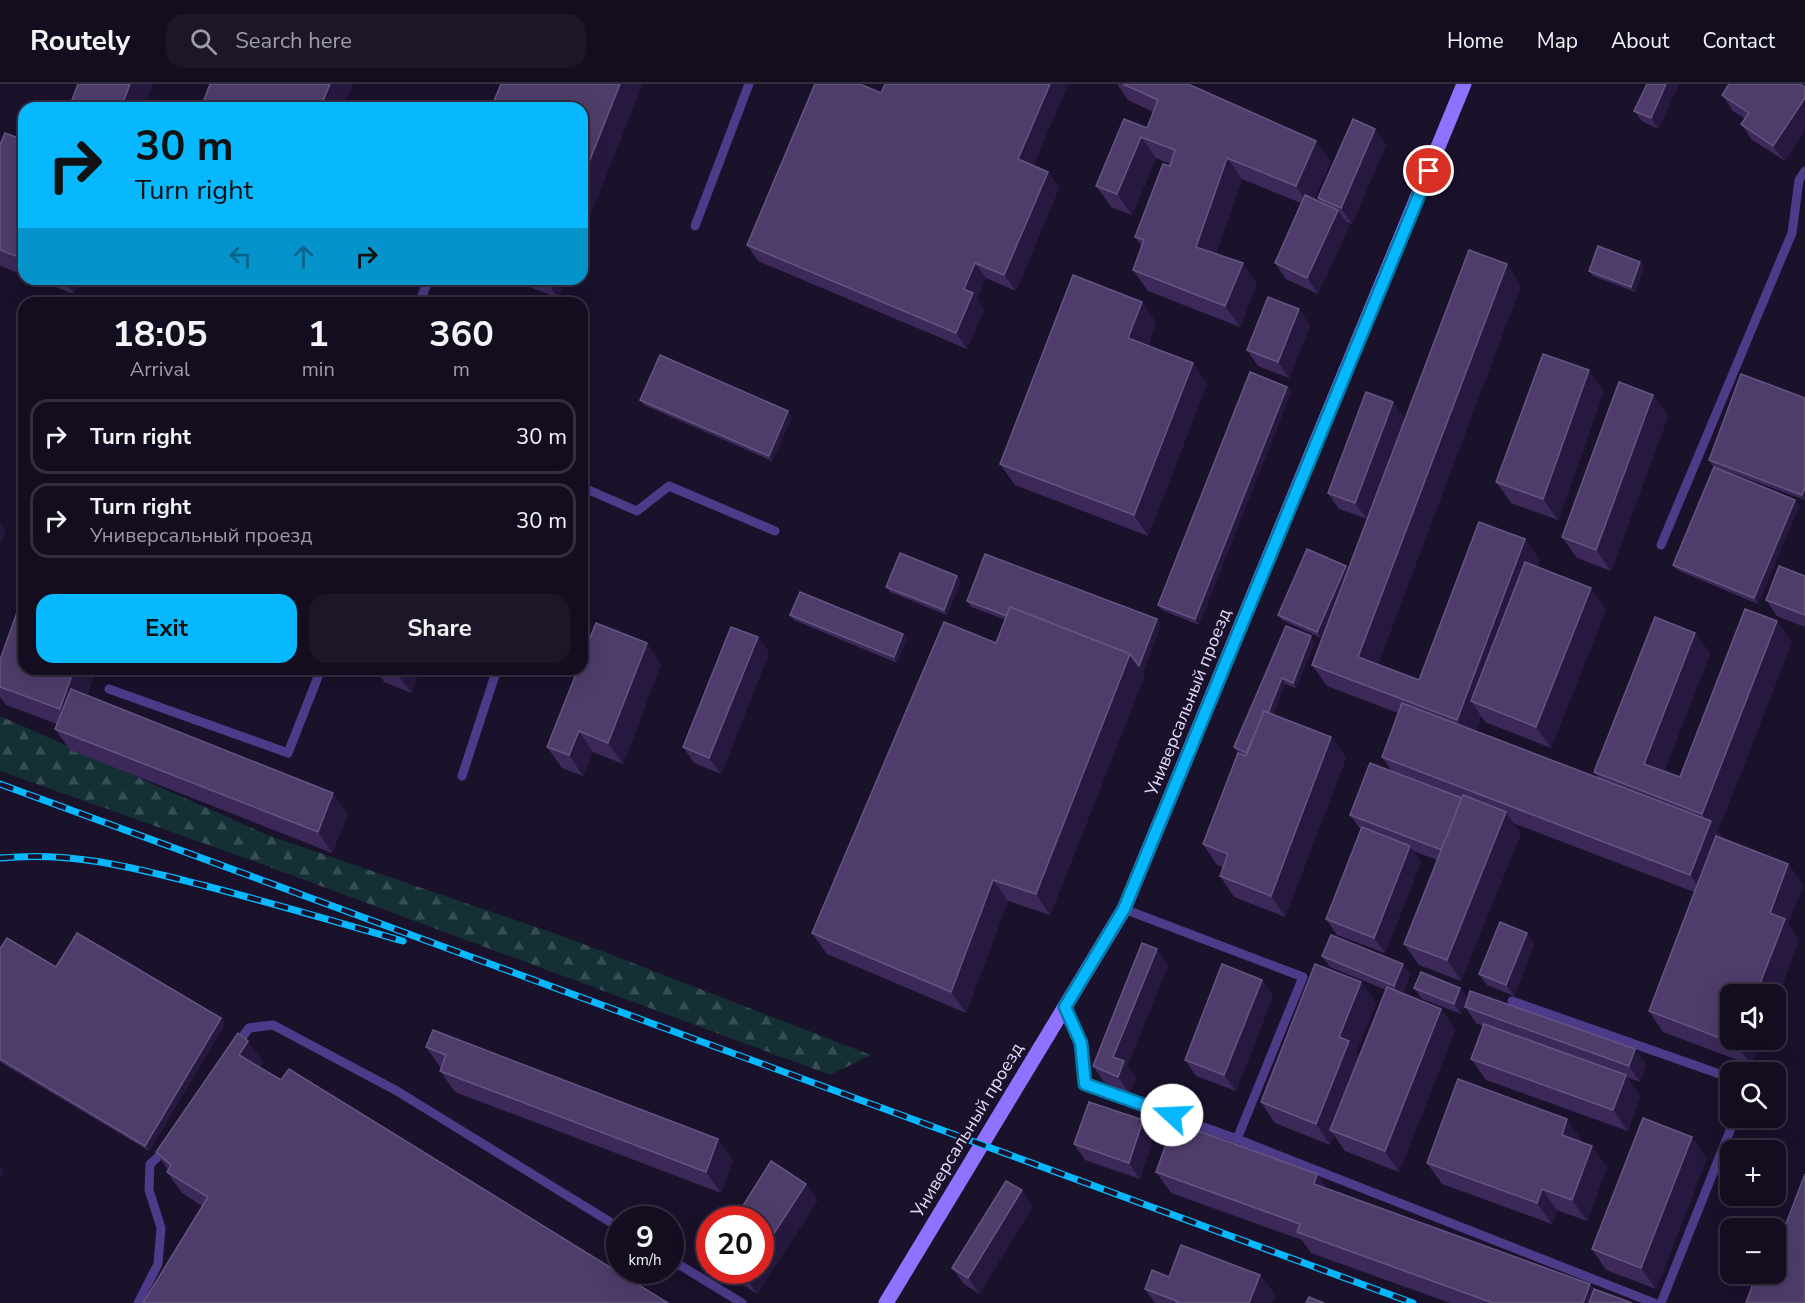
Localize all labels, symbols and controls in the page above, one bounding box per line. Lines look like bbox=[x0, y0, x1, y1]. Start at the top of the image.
search box bbox=[166, 14, 586, 68]
text: Routely bbox=[30, 22, 130, 60]
icon: search bbox=[187, 25, 220, 58]
text: Search here bbox=[235, 26, 352, 56]
text: Home bbox=[1447, 27, 1504, 55]
text: Map bbox=[1537, 27, 1578, 55]
text: About bbox=[1611, 27, 1669, 55]
text: Contact bbox=[1702, 27, 1775, 55]
text: 30 m bbox=[135, 118, 234, 175]
icon: right bbox=[36, 126, 114, 204]
pin bbox=[1403, 145, 1454, 196]
icon: arrive bbox=[1412, 154, 1445, 187]
text: Turn right bbox=[135, 172, 253, 209]
icon: left bbox=[224, 240, 257, 273]
icon: ahead bbox=[287, 240, 320, 273]
icon: right bbox=[350, 240, 383, 273]
text: 18:05 bbox=[112, 310, 208, 359]
text: 1 bbox=[307, 310, 329, 359]
text: 360 bbox=[429, 310, 494, 359]
text: Arrival bbox=[130, 356, 190, 383]
text: min bbox=[302, 356, 335, 383]
text: m bbox=[453, 356, 470, 383]
icon: right bbox=[39, 420, 72, 453]
text: Turn right bbox=[90, 422, 191, 452]
text: 30 m bbox=[516, 422, 567, 452]
text: Turn right bbox=[90, 492, 191, 522]
icon: right bbox=[39, 504, 72, 537]
text: 30 m bbox=[516, 506, 567, 536]
text: Универсальный проезд bbox=[90, 522, 312, 549]
button: Exit bbox=[36, 594, 297, 663]
button: Share bbox=[309, 594, 570, 663]
street label: Универсальный проезд bbox=[1139, 604, 1237, 800]
map controls bbox=[1720, 984, 1786, 1284]
button: sound bbox=[1720, 984, 1786, 1050]
street label: Универсальный проезд bbox=[905, 1038, 1029, 1223]
button: search bbox=[1720, 1062, 1786, 1128]
position arrow bbox=[1140, 1083, 1204, 1147]
button: + bbox=[1720, 1140, 1786, 1206]
speed limit sign: 20 bbox=[696, 1206, 774, 1284]
text: 9 bbox=[636, 1217, 654, 1258]
button: − bbox=[1720, 1218, 1786, 1284]
text: km/h bbox=[628, 1250, 662, 1270]

